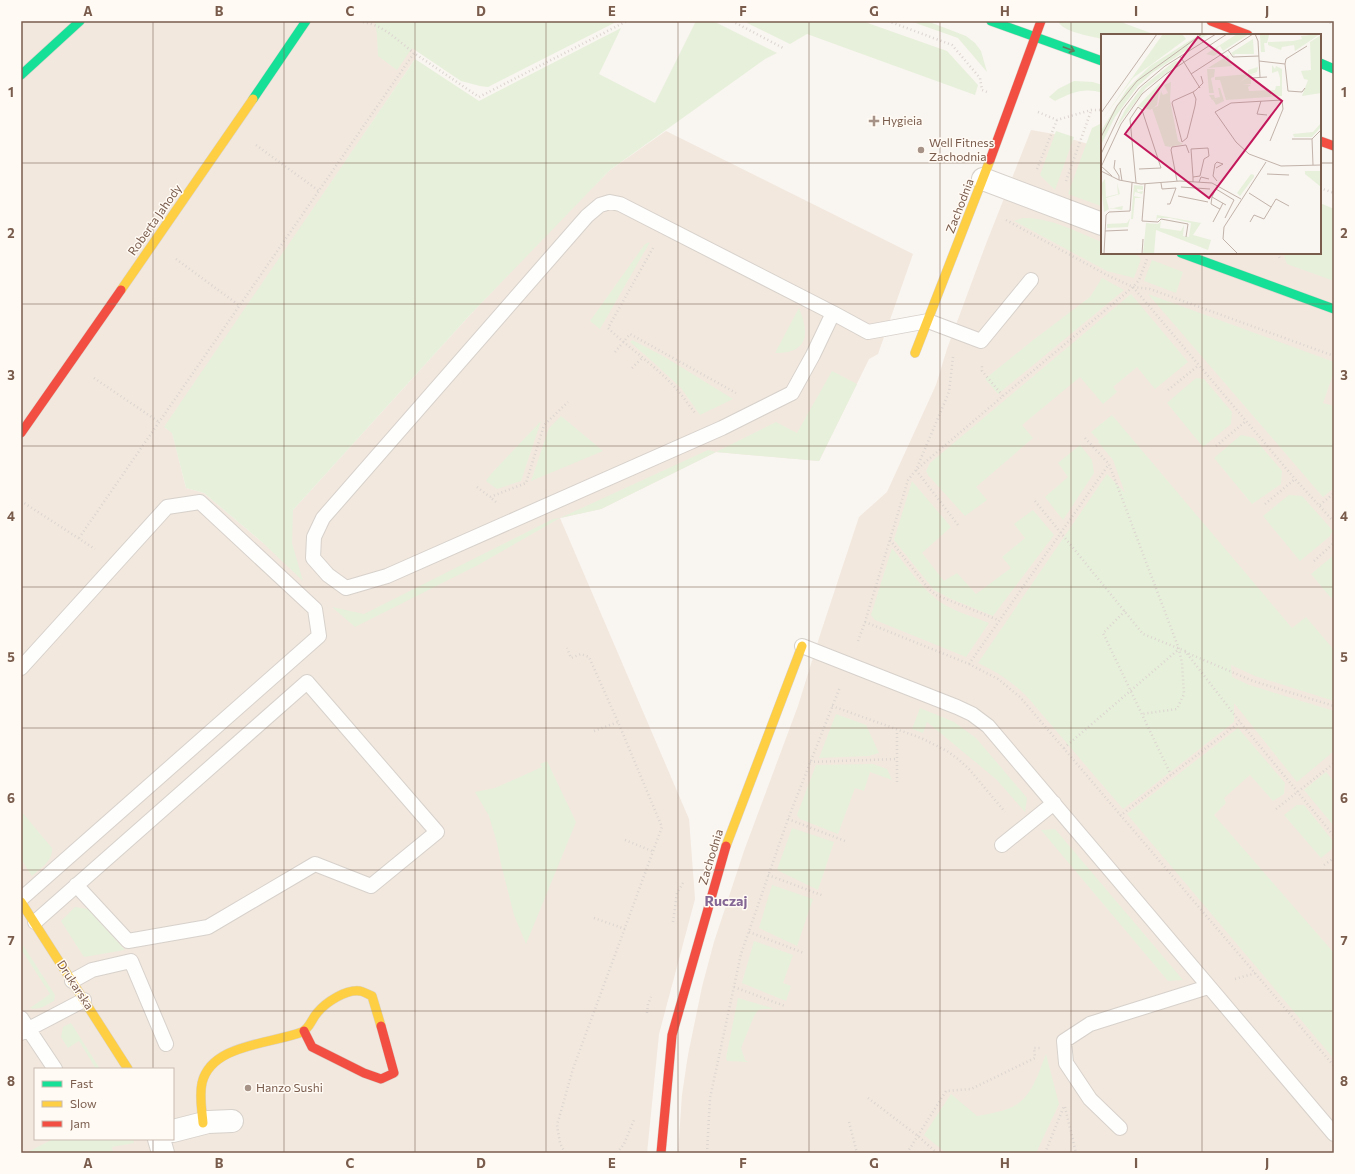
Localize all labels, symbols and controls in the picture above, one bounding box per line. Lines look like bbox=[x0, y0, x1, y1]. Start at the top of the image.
text: A bbox=[83, 3, 93, 19]
text: B bbox=[215, 3, 224, 19]
text: C bbox=[346, 3, 355, 19]
text: D bbox=[476, 3, 486, 19]
text: E bbox=[608, 3, 616, 19]
text: F bbox=[739, 3, 747, 19]
text: G bbox=[869, 3, 879, 19]
text: H bbox=[1000, 3, 1010, 19]
text: I bbox=[1134, 3, 1138, 19]
text: J bbox=[1265, 3, 1269, 19]
inset map bbox=[1101, 34, 1321, 254]
one-way arrow bbox=[1062, 46, 1074, 54]
text: 1 bbox=[8, 84, 14, 100]
text: 1 bbox=[1341, 84, 1347, 100]
place label: Hygieia bbox=[882, 113, 922, 127]
marker: Hygieia bbox=[869, 116, 879, 126]
place label: Well Fitness Zachodnia bbox=[929, 135, 994, 163]
marker: Well Fitness Zachodnia bbox=[916, 145, 926, 155]
street label: Zachodnia bbox=[942, 176, 976, 235]
street label: Roberta Jahody bbox=[124, 181, 185, 258]
text: 2 bbox=[7, 225, 15, 241]
text: 2 bbox=[1340, 225, 1348, 241]
text: 3 bbox=[7, 367, 15, 383]
text: 3 bbox=[1340, 367, 1348, 383]
text: 4 bbox=[7, 508, 15, 524]
text: 4 bbox=[1340, 508, 1348, 524]
text: 5 bbox=[7, 649, 15, 665]
text: 5 bbox=[1340, 649, 1348, 665]
text: 6 bbox=[7, 790, 15, 806]
text: 6 bbox=[1340, 790, 1348, 806]
street label: Zachodnia bbox=[695, 827, 725, 886]
district label: Ruczaj bbox=[705, 892, 747, 909]
text: 7 bbox=[7, 932, 15, 948]
text: 7 bbox=[1340, 932, 1348, 948]
street label: Drukarska bbox=[55, 957, 97, 1012]
legend bbox=[34, 1068, 174, 1140]
text: 8 bbox=[7, 1073, 15, 1089]
text: 8 bbox=[1340, 1073, 1348, 1089]
text: Fast bbox=[70, 1076, 93, 1090]
place label: Hanzo Sushi bbox=[256, 1080, 323, 1094]
marker: Hanzo Sushi bbox=[243, 1083, 253, 1093]
text: Slow bbox=[70, 1096, 97, 1110]
text: Jam bbox=[70, 1116, 90, 1131]
text: A bbox=[83, 1155, 93, 1171]
text: B bbox=[215, 1155, 224, 1171]
text: C bbox=[346, 1155, 355, 1171]
text: D bbox=[476, 1155, 486, 1171]
text: E bbox=[608, 1155, 616, 1171]
text: F bbox=[739, 1155, 747, 1171]
text: G bbox=[869, 1155, 879, 1171]
text: H bbox=[1000, 1155, 1010, 1171]
text: I bbox=[1134, 1155, 1138, 1171]
text: J bbox=[1265, 1155, 1269, 1171]

